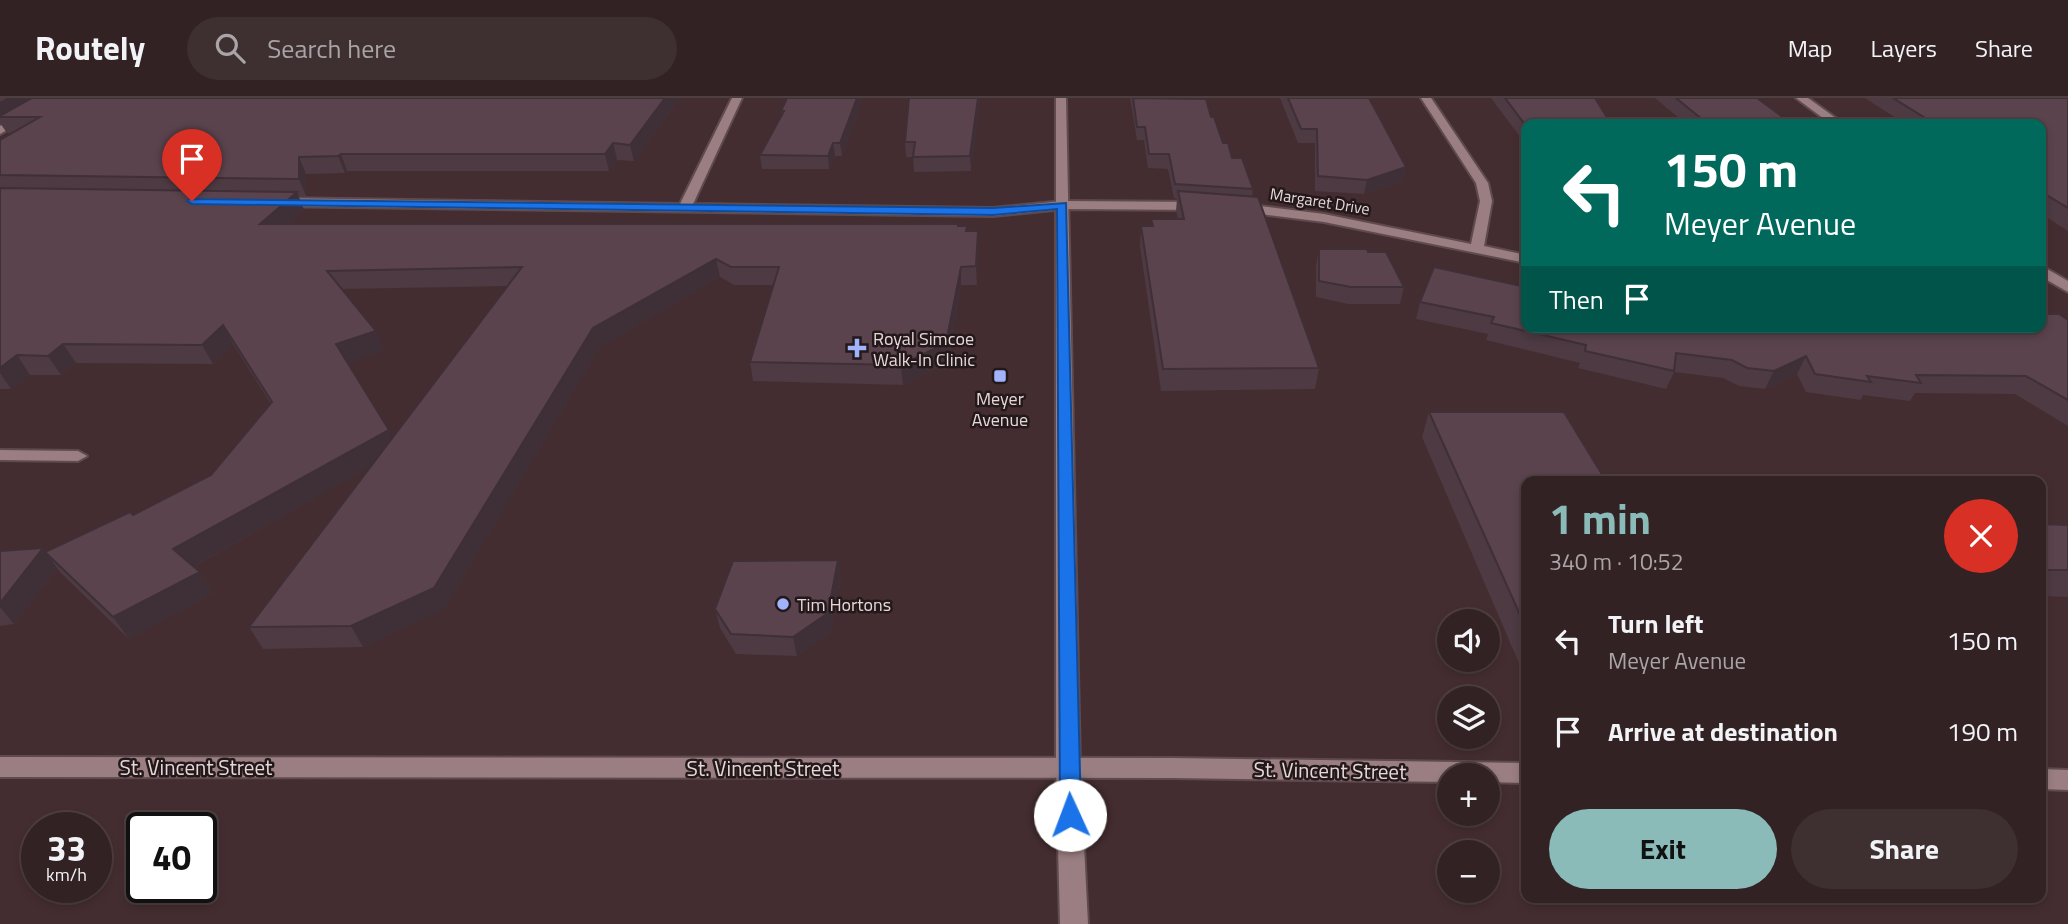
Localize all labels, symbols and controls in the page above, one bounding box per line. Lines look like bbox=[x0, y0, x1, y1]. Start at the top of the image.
search box bbox=[187, 17, 677, 80]
text: Routely bbox=[35, 23, 145, 73]
icon: search bbox=[211, 29, 249, 67]
text: Search here bbox=[267, 29, 396, 68]
text: Map bbox=[1788, 30, 1833, 66]
text: Layers bbox=[1871, 30, 1937, 66]
text: Share bbox=[1975, 30, 2033, 66]
pin bbox=[162, 129, 222, 201]
text: 150 m bbox=[1664, 131, 1798, 206]
icon: arrive bbox=[173, 140, 211, 178]
icon: left bbox=[1549, 147, 1640, 238]
street label: Margaret Drive bbox=[1268, 181, 1372, 221]
text: Meyer Avenue bbox=[1664, 199, 1856, 247]
text: Then bbox=[1549, 280, 1604, 319]
icon: arrive bbox=[1618, 280, 1656, 318]
place label: Royal Simcoe Walk-In Clinic bbox=[873, 325, 975, 373]
marker: Royal Simcoe Walk-In Clinic bbox=[847, 338, 867, 358]
marker: Meyer Avenue bbox=[992, 368, 1008, 384]
place label: Meyer Avenue bbox=[972, 385, 1028, 433]
text: 1 min bbox=[1549, 486, 1651, 550]
button: close bbox=[1944, 499, 2018, 573]
text: 340 m · 10:52 bbox=[1549, 544, 1684, 579]
place label: Tim Hortons bbox=[797, 591, 891, 618]
marker: Tim Hortons bbox=[775, 596, 791, 612]
text: Turn left bbox=[1608, 604, 1703, 643]
map controls bbox=[1437, 609, 1500, 903]
button: sound bbox=[1437, 609, 1500, 672]
text: 150 m bbox=[1947, 621, 2018, 660]
icon: left bbox=[1549, 622, 1587, 660]
text: Meyer Avenue bbox=[1608, 643, 1746, 678]
button: layers bbox=[1437, 686, 1500, 749]
text: Arrive at destination bbox=[1608, 712, 1838, 751]
text: 190 m bbox=[1947, 712, 2018, 751]
icon: arrive bbox=[1549, 713, 1587, 751]
street label: St. Vincent Street bbox=[120, 751, 273, 783]
street label: St. Vincent Street bbox=[687, 752, 840, 784]
street label: St. Vincent Street bbox=[1253, 753, 1407, 787]
button: + bbox=[1437, 763, 1500, 826]
position arrow bbox=[1033, 778, 1107, 852]
button: Exit bbox=[1549, 809, 1777, 889]
button: Share bbox=[1791, 809, 2018, 889]
speed limit sign: 40 bbox=[126, 812, 217, 903]
text: 33 bbox=[47, 821, 86, 875]
button: − bbox=[1437, 840, 1500, 903]
text: km/h bbox=[46, 861, 87, 888]

